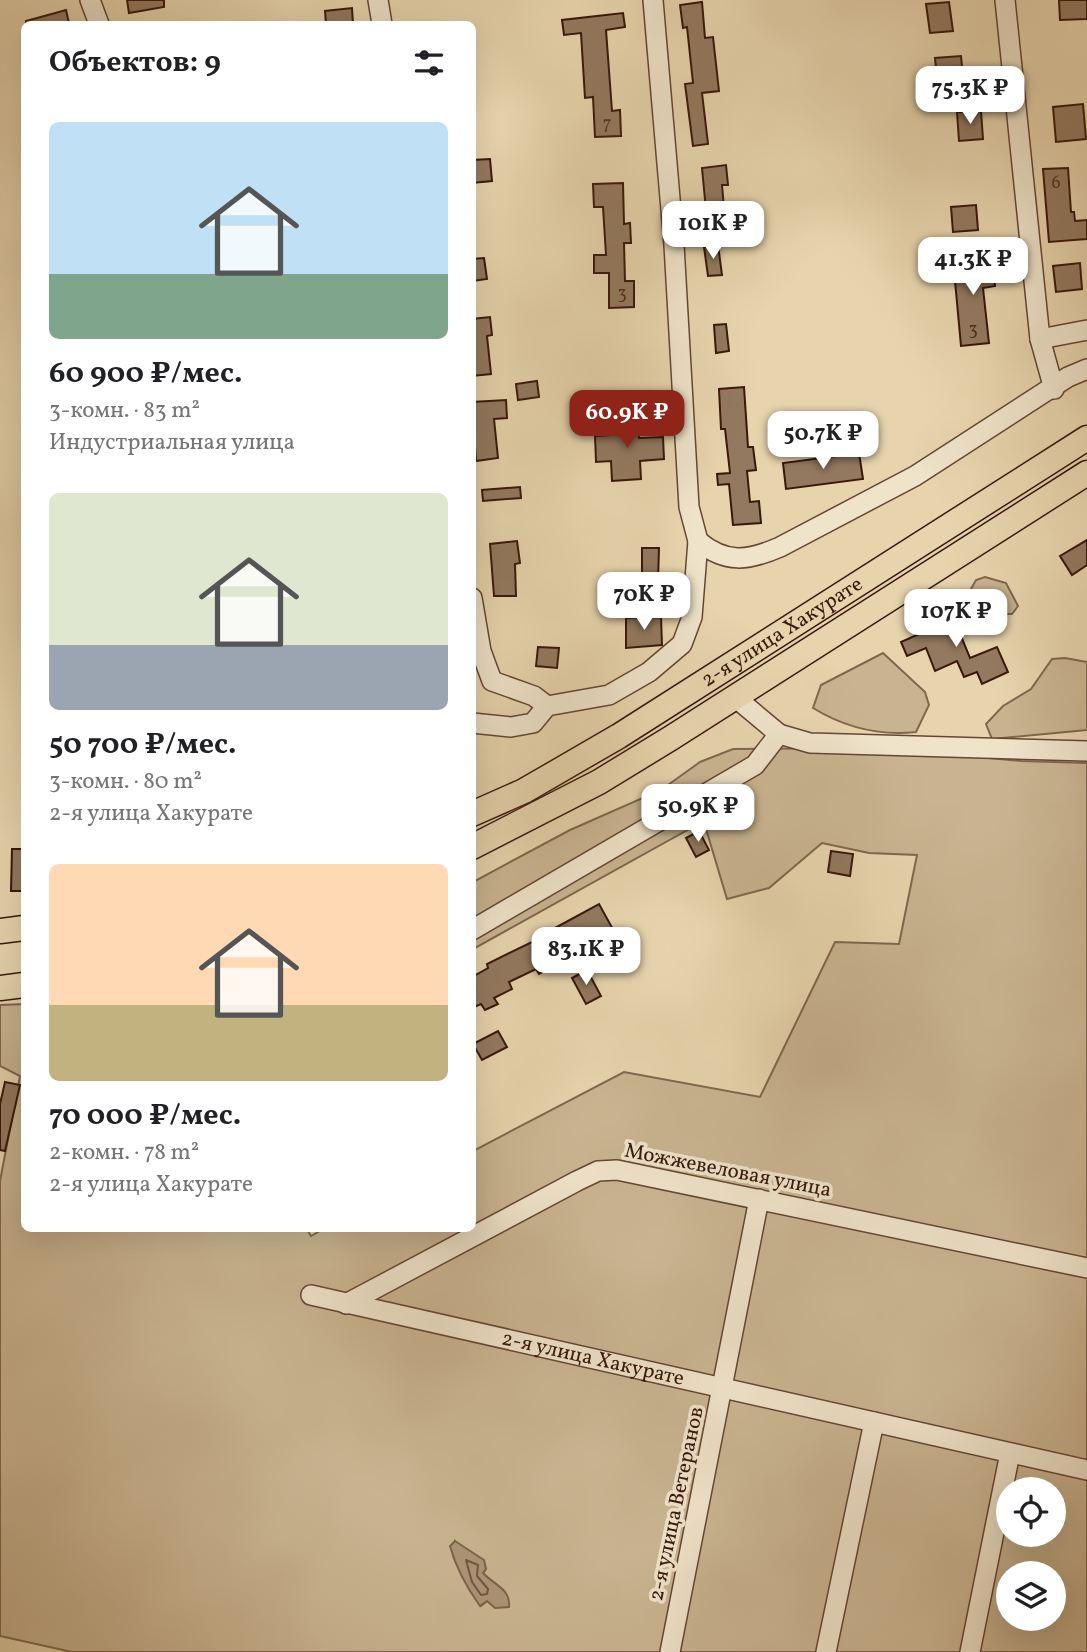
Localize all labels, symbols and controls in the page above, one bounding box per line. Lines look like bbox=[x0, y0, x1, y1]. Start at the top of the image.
text: Объектов: 9 bbox=[49, 42, 221, 84]
icon: filters bbox=[410, 44, 448, 82]
pin: 75.3K ₽ bbox=[905, 66, 1035, 126]
text: 75.3K ₽ bbox=[932, 73, 1008, 105]
house number: 7 bbox=[603, 112, 611, 137]
icon: home bbox=[186, 168, 312, 294]
house number: 6 bbox=[1051, 171, 1061, 196]
pin: 101K ₽ bbox=[656, 202, 770, 261]
text: 101K ₽ bbox=[678, 208, 748, 240]
pin: 41.3K ₽ bbox=[908, 238, 1038, 297]
text: 41.3K ₽ bbox=[934, 244, 1012, 276]
house number: 3 bbox=[617, 282, 627, 307]
house number: 3 bbox=[968, 318, 978, 343]
text: 60 900 ₽/мес. bbox=[49, 353, 242, 395]
pin: 60.9K ₽ bbox=[562, 391, 692, 450]
text: 3-комн. · 83 m² bbox=[49, 395, 200, 427]
text: 60.9K ₽ bbox=[585, 397, 669, 429]
pin: 50.7K ₽ bbox=[758, 412, 888, 471]
text: 50.7K ₽ bbox=[784, 418, 862, 450]
text: Индустриальная улица bbox=[49, 427, 295, 459]
icon: home bbox=[186, 539, 312, 665]
street label: 2-я улица Хакурате bbox=[696, 570, 869, 694]
pin: 70K ₽ bbox=[595, 572, 693, 632]
text: 70K ₽ bbox=[613, 579, 675, 611]
pin: 107K ₽ bbox=[899, 590, 1013, 649]
text: 107K ₽ bbox=[920, 596, 992, 628]
text: 50 700 ₽/мес. bbox=[49, 724, 237, 766]
text: 3-комн. · 80 m² bbox=[49, 766, 202, 798]
pin: 50.9K ₽ bbox=[633, 784, 763, 844]
text: 50.9K ₽ bbox=[657, 791, 739, 823]
text: 2-я улица Хакурате bbox=[49, 798, 253, 830]
icon: home bbox=[186, 910, 312, 1036]
pin: 83.1K ₽ bbox=[521, 928, 651, 987]
text: 83.1K ₽ bbox=[547, 934, 625, 966]
text: 70 000 ₽/мес. bbox=[49, 1095, 241, 1137]
text: 2-комн. · 78 m² bbox=[49, 1137, 199, 1169]
street label: Можжевеловая улица bbox=[622, 1137, 834, 1205]
text: 2-я улица Хакурате bbox=[49, 1169, 253, 1201]
street label: 2-я улица Хакурате bbox=[499, 1324, 687, 1393]
street label: 2-я улица Ветеранов bbox=[642, 1404, 712, 1604]
map controls bbox=[996, 1477, 1066, 1631]
button: locate bbox=[996, 1477, 1066, 1547]
button: layers bbox=[996, 1561, 1066, 1631]

